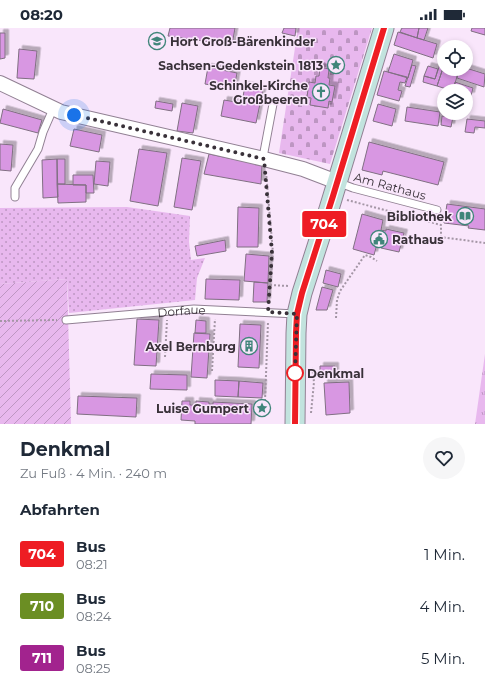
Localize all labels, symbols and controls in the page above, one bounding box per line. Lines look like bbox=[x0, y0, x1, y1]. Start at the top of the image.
text: 08:20 bbox=[20, 5, 63, 24]
school or university icon: Hort Groß-Bärenkinder bbox=[147, 31, 167, 51]
place label: Hort Groß-Bärenkinder bbox=[170, 34, 315, 49]
map controls bbox=[437, 40, 473, 120]
button: locate bbox=[437, 40, 473, 76]
place icon: Sachsen-Gedenkstein 1813 bbox=[326, 55, 346, 75]
place label: Sachsen-Gedenkstein 1813 bbox=[158, 58, 323, 73]
place label: Schinkel-Kirche Großbeeren bbox=[209, 78, 308, 107]
church icon: Schinkel-Kirche Großbeeren bbox=[311, 82, 331, 102]
button: layers bbox=[437, 84, 473, 120]
your location bbox=[64, 105, 84, 125]
street label: Am Rathaus bbox=[352, 169, 428, 203]
library icon: Bibliothek bbox=[455, 206, 475, 226]
place label: Bibliothek bbox=[387, 209, 452, 224]
line badge: 704 bbox=[301, 211, 347, 237]
text: 704 bbox=[310, 215, 338, 233]
public building icon: Rathaus bbox=[369, 229, 389, 249]
place label: Rathaus bbox=[392, 232, 444, 247]
street label: Dorfaue bbox=[157, 301, 206, 320]
building icon: Axel Bernburg bbox=[239, 336, 259, 356]
place label: Axel Bernburg bbox=[145, 339, 236, 354]
marker: Denkmal bbox=[286, 364, 304, 382]
place label: Denkmal bbox=[307, 366, 364, 381]
place icon: Luise Gumpert bbox=[252, 398, 272, 418]
place label: Luise Gumpert bbox=[156, 401, 250, 416]
button: heart bbox=[423, 437, 465, 479]
text: Denkmal bbox=[20, 438, 111, 461]
text: Zu Fuß · 4 Min. · 240 m bbox=[20, 465, 167, 481]
text: Abfahrten bbox=[20, 500, 100, 519]
text: Bus bbox=[76, 537, 106, 556]
text: 704 bbox=[28, 545, 56, 563]
text: 1 Min. bbox=[424, 545, 465, 564]
text: 08:21 bbox=[76, 556, 108, 572]
text: Bus bbox=[76, 589, 106, 608]
text: 710 bbox=[30, 597, 54, 615]
text: 4 Min. bbox=[419, 597, 465, 616]
text: 08:24 bbox=[76, 608, 111, 624]
text: Bus bbox=[76, 641, 106, 660]
text: 711 bbox=[32, 649, 52, 667]
text: 5 Min. bbox=[421, 649, 465, 668]
text: 08:25 bbox=[76, 660, 110, 676]

